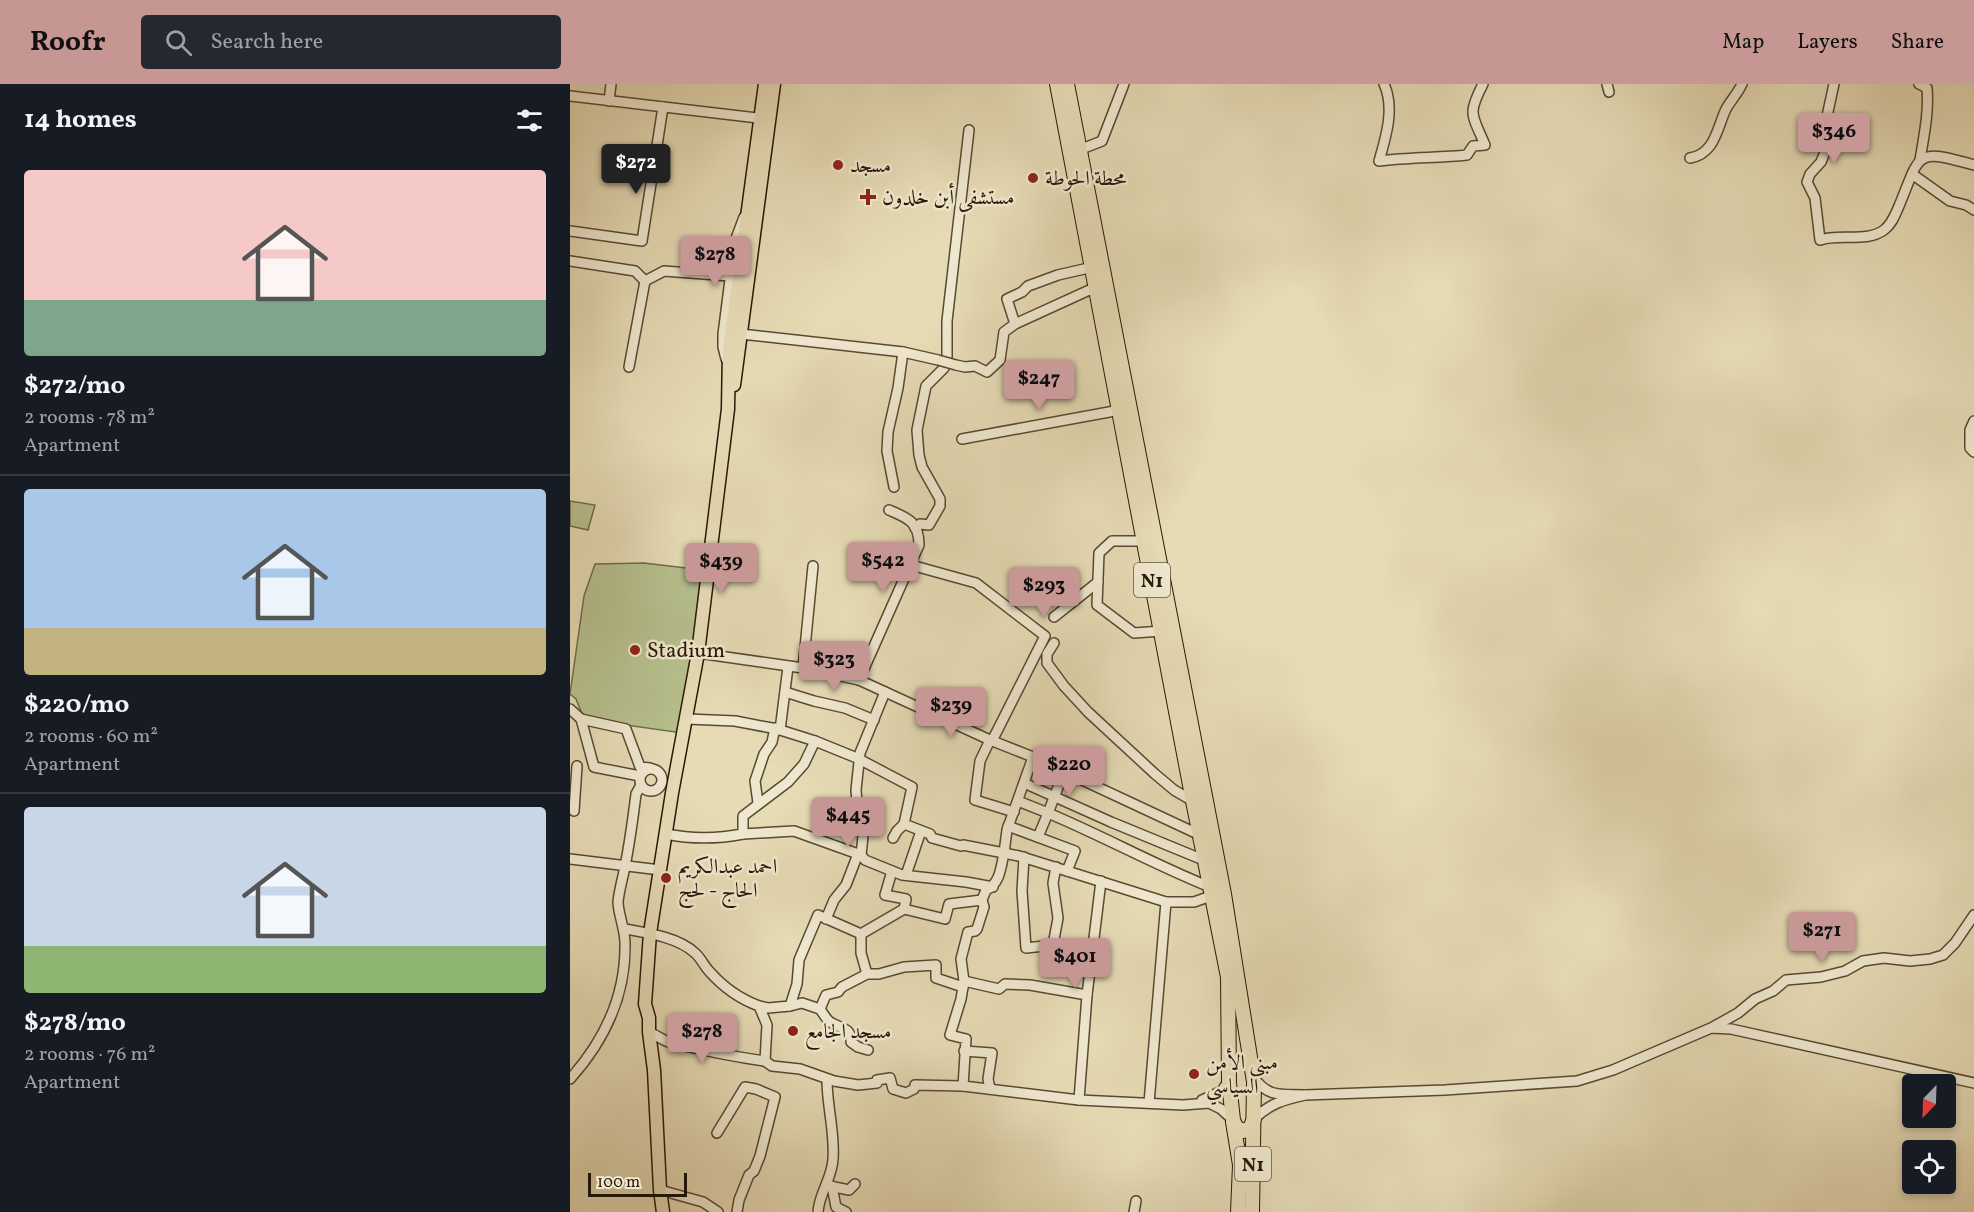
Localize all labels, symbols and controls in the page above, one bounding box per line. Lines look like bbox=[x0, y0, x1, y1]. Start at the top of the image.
search box bbox=[141, 15, 561, 69]
text: Roofr bbox=[30, 23, 105, 62]
icon: search bbox=[162, 26, 195, 59]
text: Search here bbox=[210, 27, 323, 58]
text: Map bbox=[1722, 28, 1764, 57]
text: Layers bbox=[1797, 28, 1858, 57]
text: Share bbox=[1891, 28, 1944, 57]
text: 14 homes bbox=[24, 102, 137, 138]
icon: filters bbox=[513, 104, 546, 137]
pin: $346 bbox=[1798, 113, 1870, 164]
text: $346 bbox=[1812, 118, 1856, 146]
pin: $272 bbox=[600, 144, 672, 195]
text: $272 bbox=[615, 149, 657, 177]
place label: مسجد bbox=[850, 152, 891, 181]
marker: مسجد bbox=[831, 158, 845, 172]
place label: محطة الحوطة bbox=[1045, 165, 1127, 194]
marker: محطة الحوطة bbox=[1026, 171, 1040, 185]
place label: مستشفى أبن خلدون bbox=[882, 182, 1014, 213]
marker: مستشفى أبن خلدون bbox=[859, 188, 877, 206]
icon: home bbox=[231, 209, 339, 317]
pin: $278 bbox=[679, 236, 751, 287]
text: $278 bbox=[694, 241, 736, 269]
pin: $247 bbox=[1003, 360, 1075, 411]
text: $247 bbox=[1018, 365, 1060, 393]
text: $272/mo bbox=[24, 368, 125, 404]
text: 2 rooms · 78 m² bbox=[24, 404, 155, 432]
text: Apartment bbox=[24, 432, 120, 460]
icon: home bbox=[231, 528, 339, 636]
pin: $542 bbox=[847, 542, 919, 593]
pin: $439 bbox=[685, 543, 757, 594]
text: $542 bbox=[861, 547, 905, 575]
text: $439 bbox=[699, 548, 743, 576]
road number: N1 bbox=[1134, 563, 1170, 597]
pin: $293 bbox=[1008, 567, 1080, 618]
text: $293 bbox=[1023, 572, 1065, 600]
place label: Stadium bbox=[647, 637, 725, 666]
pin: $323 bbox=[798, 641, 870, 692]
marker: Stadium bbox=[628, 643, 642, 657]
text: $323 bbox=[813, 646, 855, 674]
text: $220/mo bbox=[24, 687, 129, 723]
pin: $239 bbox=[915, 687, 987, 738]
text: $239 bbox=[930, 692, 972, 720]
text: 2 rooms · 60 m² bbox=[24, 723, 158, 751]
pin: $220 bbox=[1033, 746, 1105, 797]
text: Apartment bbox=[24, 751, 120, 779]
text: $220 bbox=[1047, 751, 1091, 779]
pin: $445 bbox=[812, 797, 884, 848]
text: $445 bbox=[826, 802, 870, 830]
icon: home bbox=[231, 846, 339, 954]
place label: احمد عبدالكريم الحاج - لحج bbox=[678, 853, 777, 909]
marker: احمد عبدالكريم الحاج - لحج bbox=[659, 871, 673, 885]
pin: $271 bbox=[1786, 912, 1858, 963]
text: $271 bbox=[1803, 917, 1841, 945]
pin: $401 bbox=[1039, 938, 1111, 989]
text: $401 bbox=[1053, 943, 1097, 971]
text: $278/mo bbox=[24, 1005, 126, 1041]
pin: $278 bbox=[666, 1013, 738, 1064]
text: $278 bbox=[681, 1018, 723, 1046]
place label: مسجد الجامع bbox=[805, 1018, 892, 1050]
marker: مسجد الجامع bbox=[786, 1024, 800, 1038]
text: 2 rooms · 76 m² bbox=[24, 1041, 156, 1069]
place label: مبنى الأمن السياسي bbox=[1206, 1047, 1278, 1106]
marker: مبنى الأمن السياسي bbox=[1187, 1067, 1201, 1081]
text: Apartment bbox=[24, 1069, 120, 1097]
north arrow bbox=[1902, 1074, 1956, 1128]
map controls bbox=[1902, 1074, 1956, 1194]
button: locate bbox=[1902, 1140, 1956, 1194]
road number: N1 bbox=[1235, 1147, 1271, 1181]
scale bar bbox=[588, 1170, 687, 1198]
text: 100 m bbox=[597, 1172, 640, 1194]

